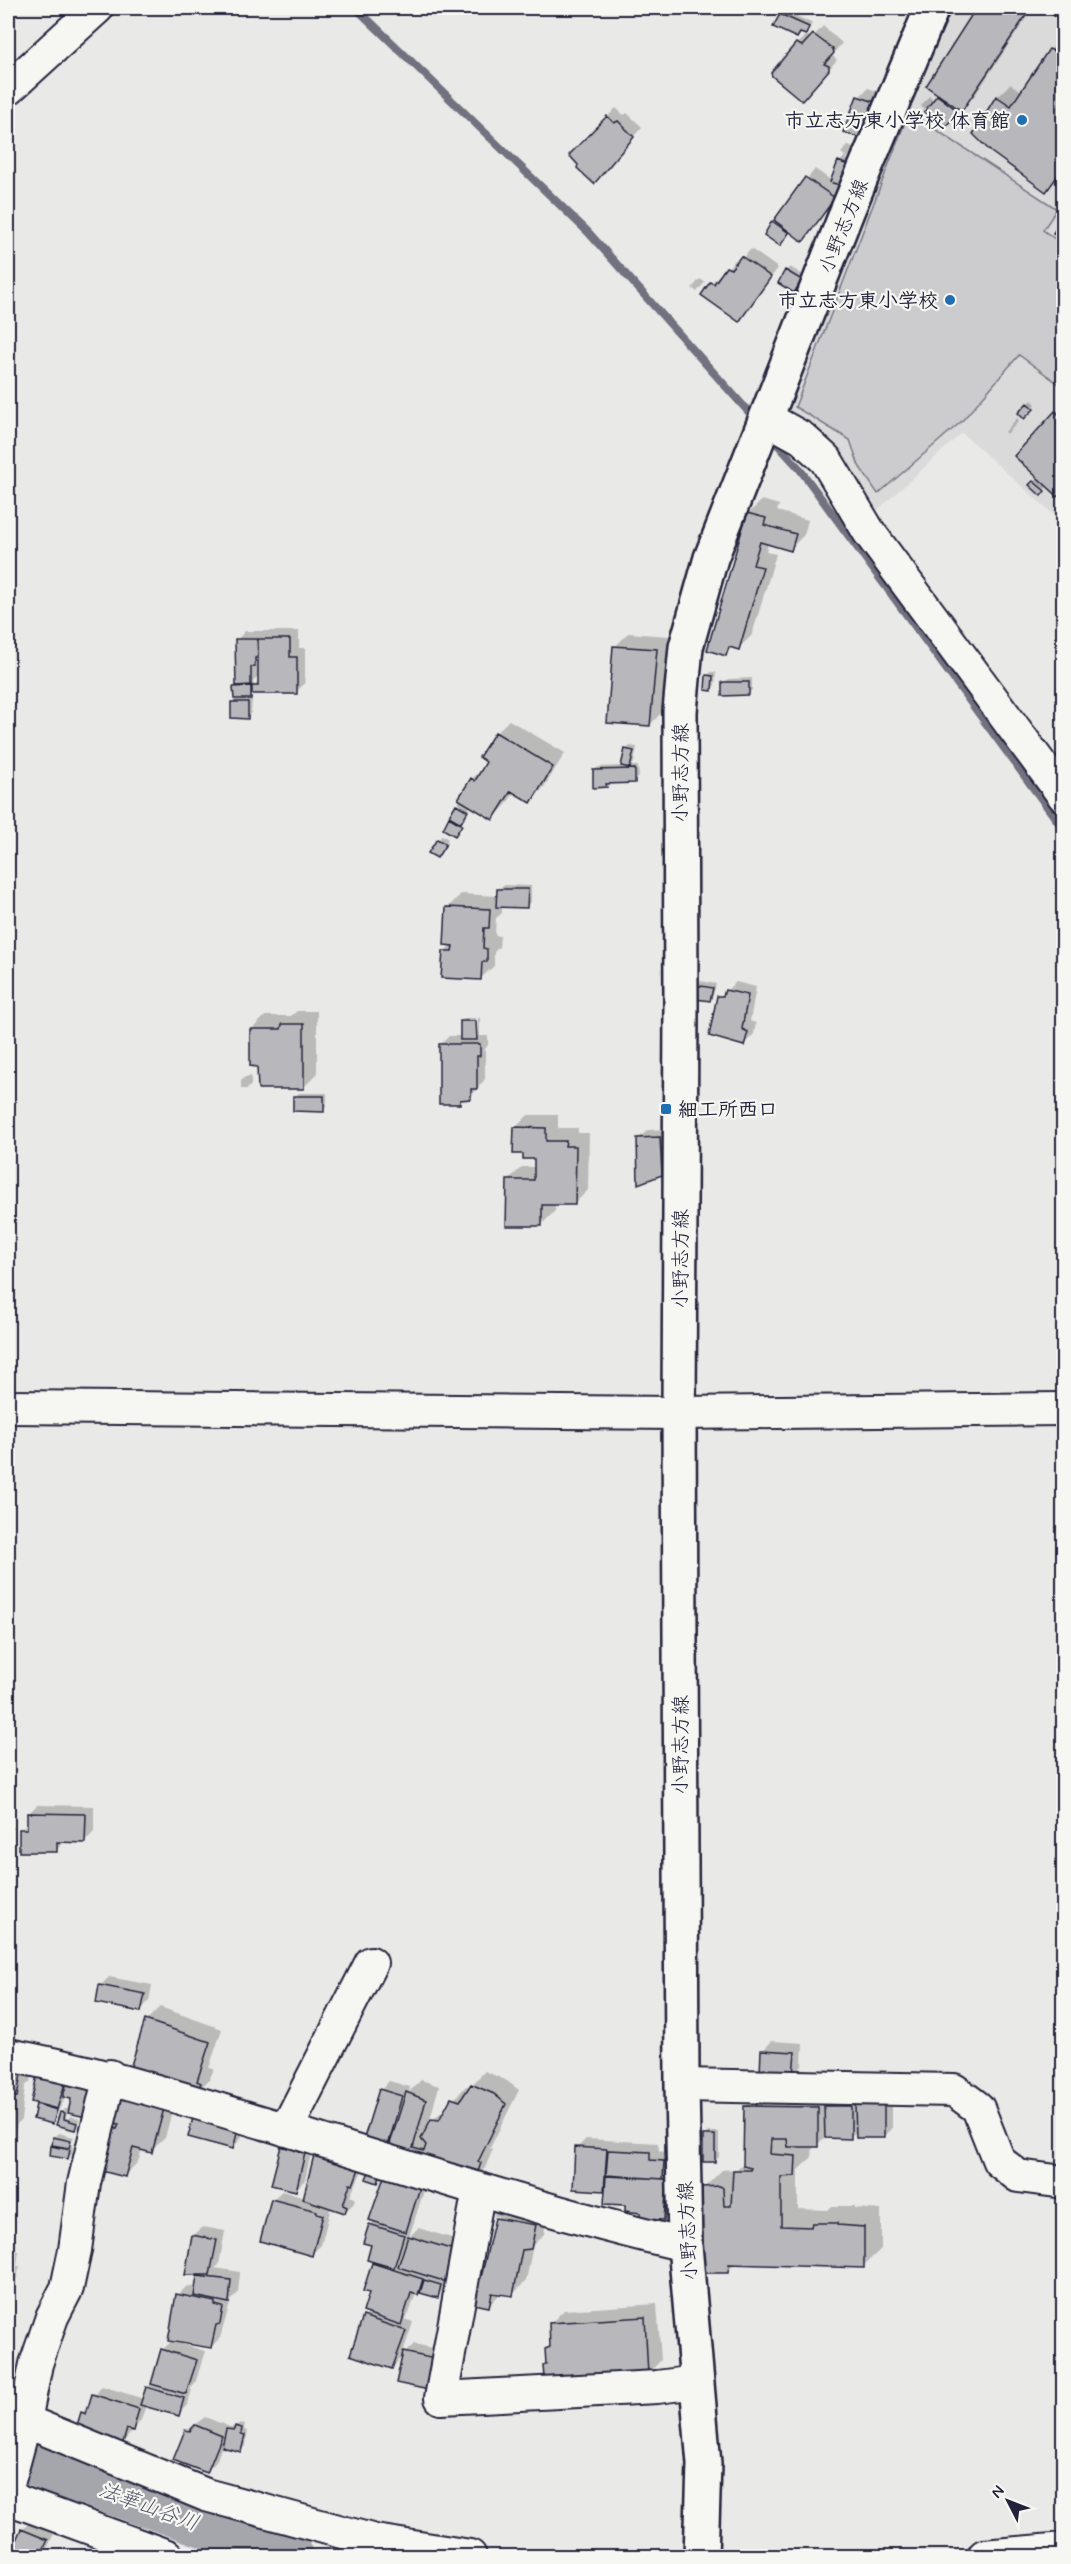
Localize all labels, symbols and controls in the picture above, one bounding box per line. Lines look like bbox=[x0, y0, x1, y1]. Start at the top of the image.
place label: 市立志方東小学校 体育館 bbox=[785, 108, 1010, 135]
marker: 市立志方東小学校 体育館 bbox=[1015, 113, 1029, 127]
street label: 小野志方線 bbox=[813, 175, 876, 278]
place label: 市立志方東小学校 bbox=[778, 288, 938, 315]
marker: 市立志方東小学校 bbox=[943, 293, 957, 307]
street label: 小野志方線 bbox=[668, 723, 695, 823]
place label: 細工所西口 bbox=[678, 1097, 778, 1124]
marker: 細工所西口 bbox=[659, 1102, 673, 1116]
street label: 小野志方線 bbox=[668, 1209, 695, 1309]
street label: 小野志方線 bbox=[668, 1695, 695, 1795]
street label: 小野志方線 bbox=[672, 2180, 705, 2282]
north arrow bbox=[978, 2471, 1038, 2531]
water label: 法華山谷川 bbox=[95, 2476, 203, 2538]
text: N bbox=[987, 2481, 1009, 2503]

